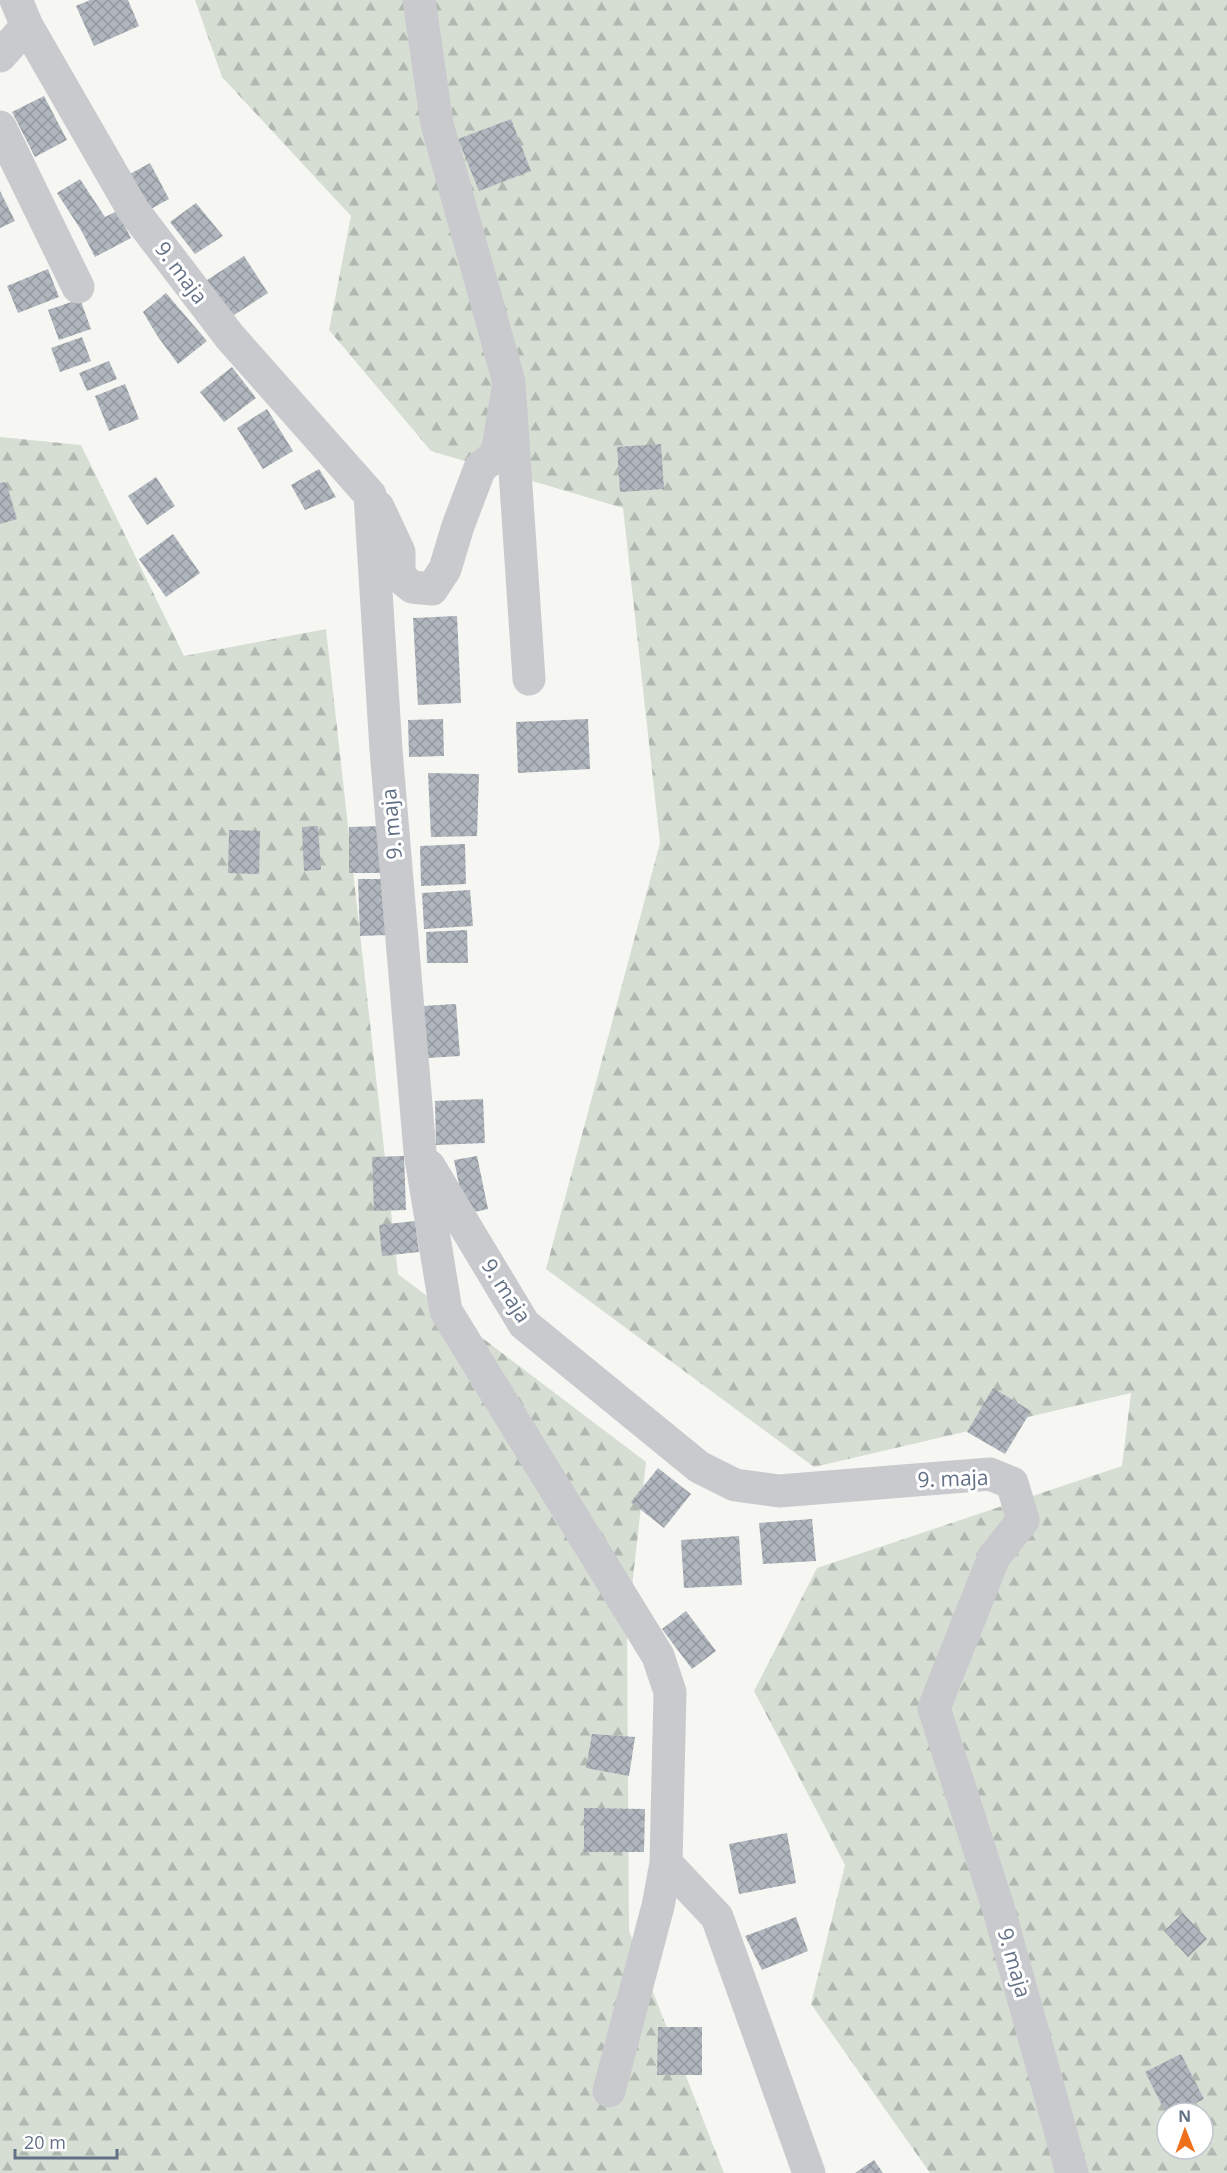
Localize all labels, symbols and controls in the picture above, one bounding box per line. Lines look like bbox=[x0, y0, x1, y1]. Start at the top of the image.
street label: 9. maja bbox=[149, 236, 214, 309]
street label: 9. maja bbox=[374, 787, 408, 861]
street label: 9. maja bbox=[476, 1253, 538, 1328]
street label: 9. maja bbox=[917, 1463, 989, 1493]
street label: 9. maja bbox=[992, 1925, 1038, 2001]
north arrow bbox=[1155, 2101, 1215, 2161]
text: N bbox=[1178, 2105, 1191, 2127]
scale bar bbox=[15, 2122, 117, 2160]
text: 20 m bbox=[24, 2130, 66, 2154]

